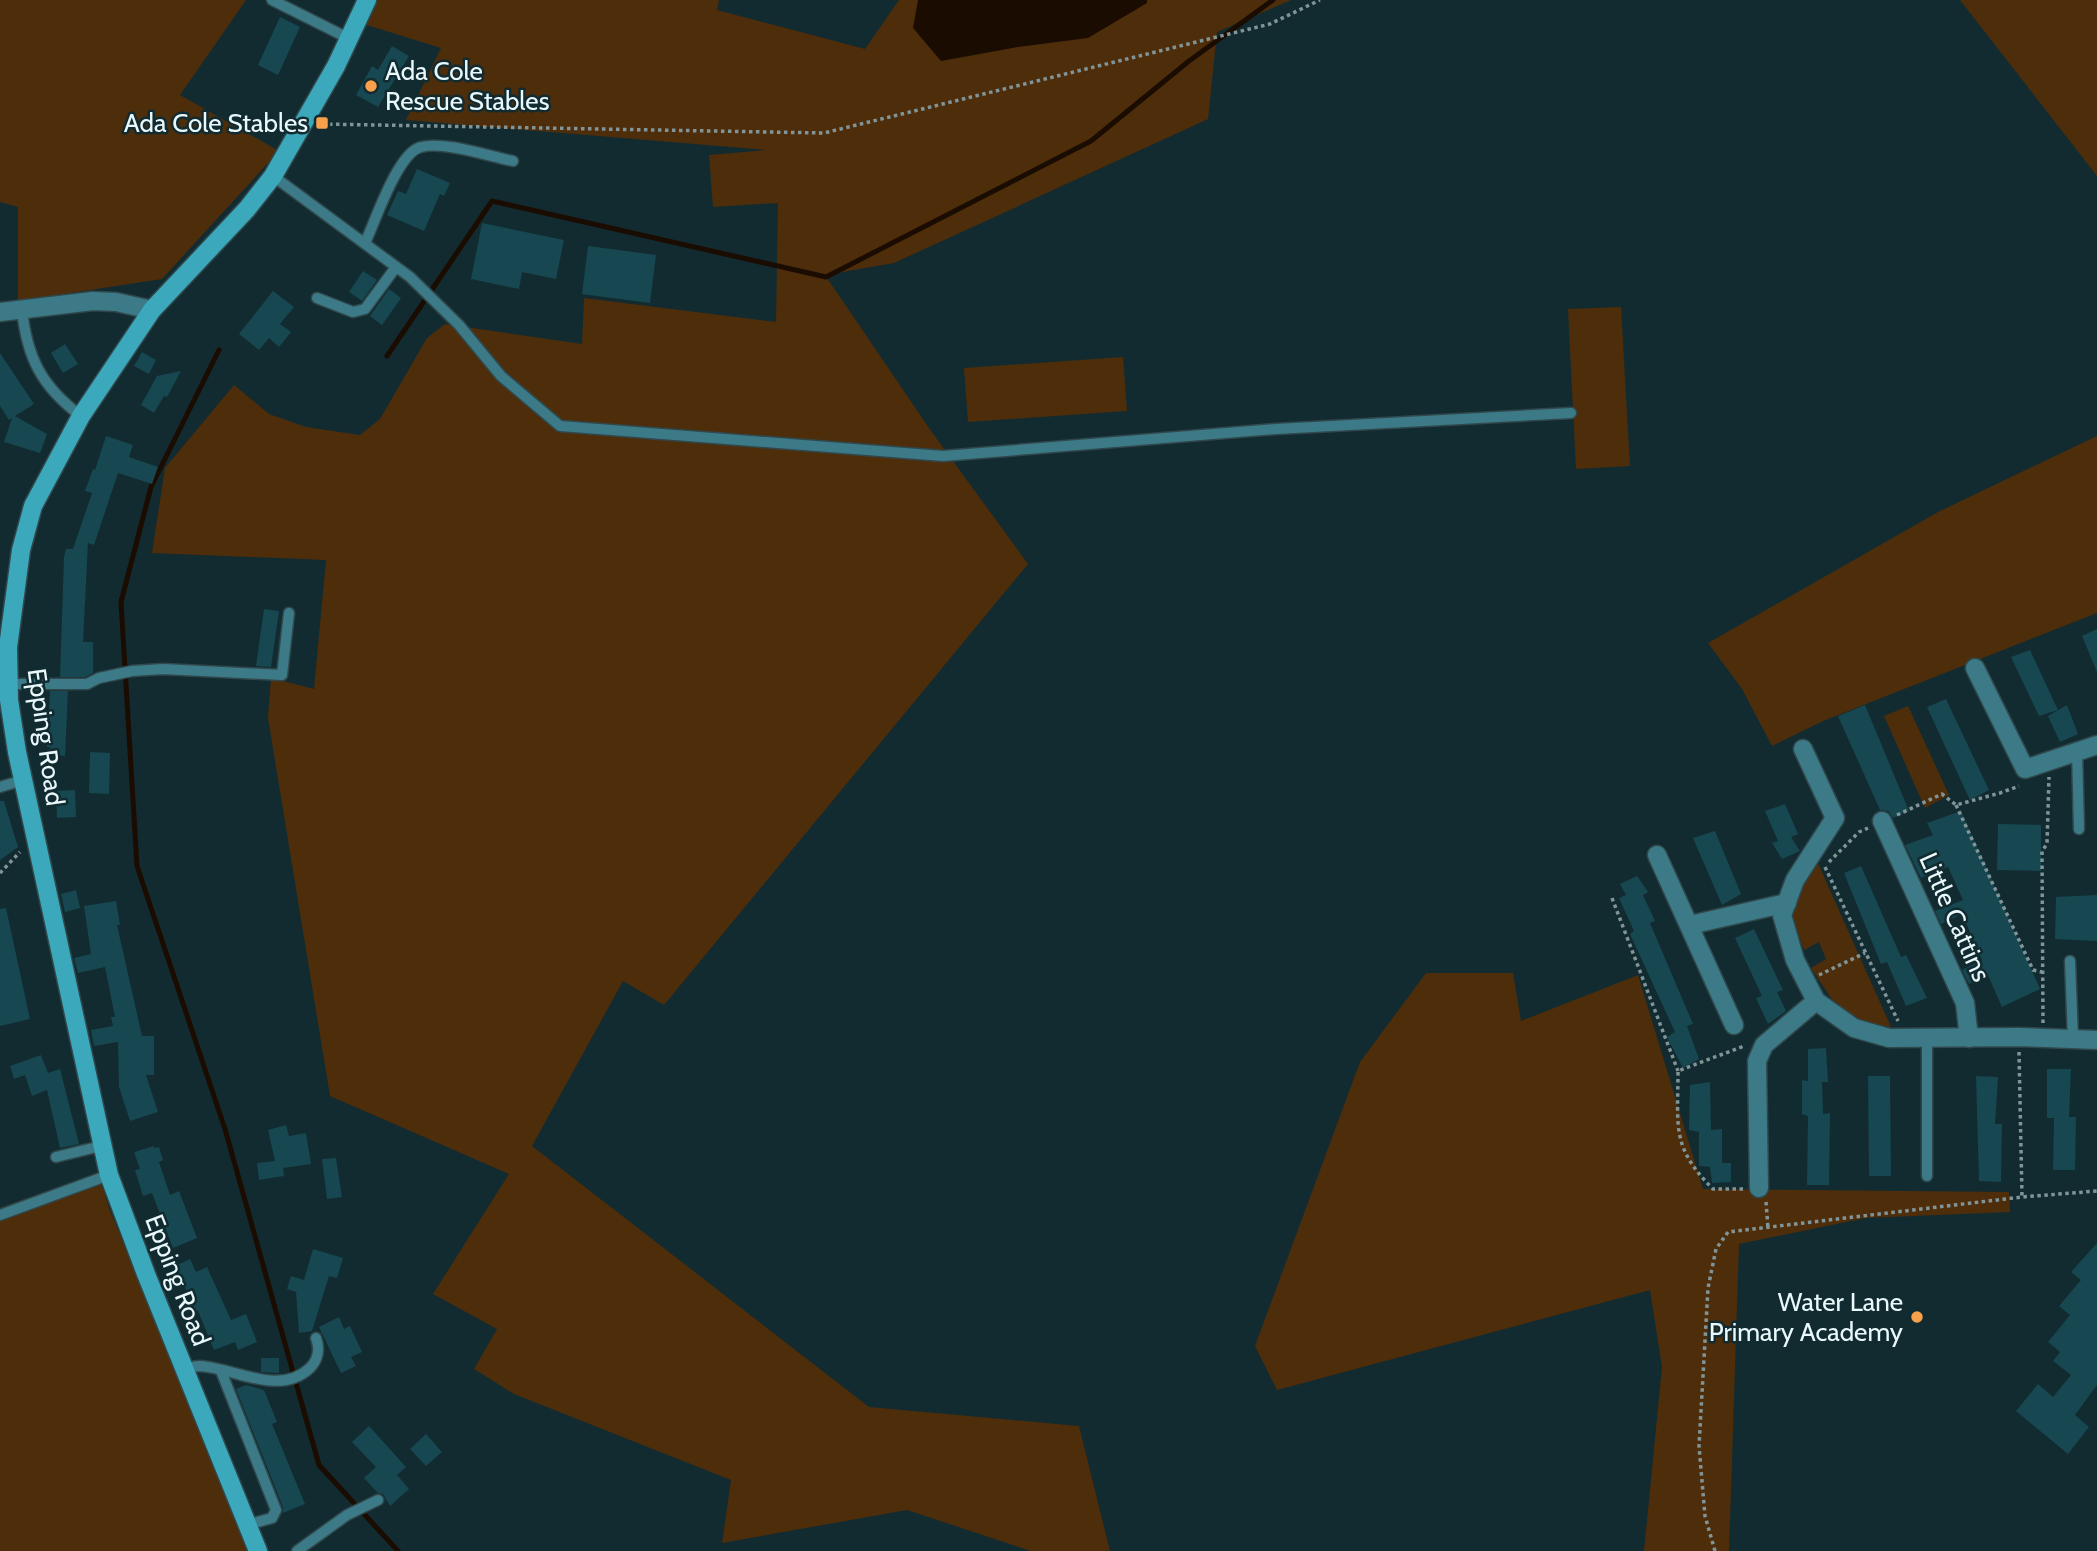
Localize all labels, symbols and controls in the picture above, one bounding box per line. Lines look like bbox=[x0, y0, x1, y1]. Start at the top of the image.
place label: Ada Cole Rescue Stables bbox=[385, 55, 550, 117]
marker: Ada Cole Rescue Stables bbox=[363, 78, 379, 94]
place label: Ada Cole Stables bbox=[124, 107, 308, 139]
marker: Ada Cole Stables bbox=[314, 115, 330, 131]
street label: Epping Road bbox=[21, 666, 71, 808]
street label: Little Cattins bbox=[1912, 848, 1998, 987]
street label: Epping Road bbox=[138, 1210, 218, 1350]
place label: Water Lane Primary Academy bbox=[1709, 1286, 1903, 1348]
marker: Water Lane Primary Academy bbox=[1909, 1309, 1925, 1325]

